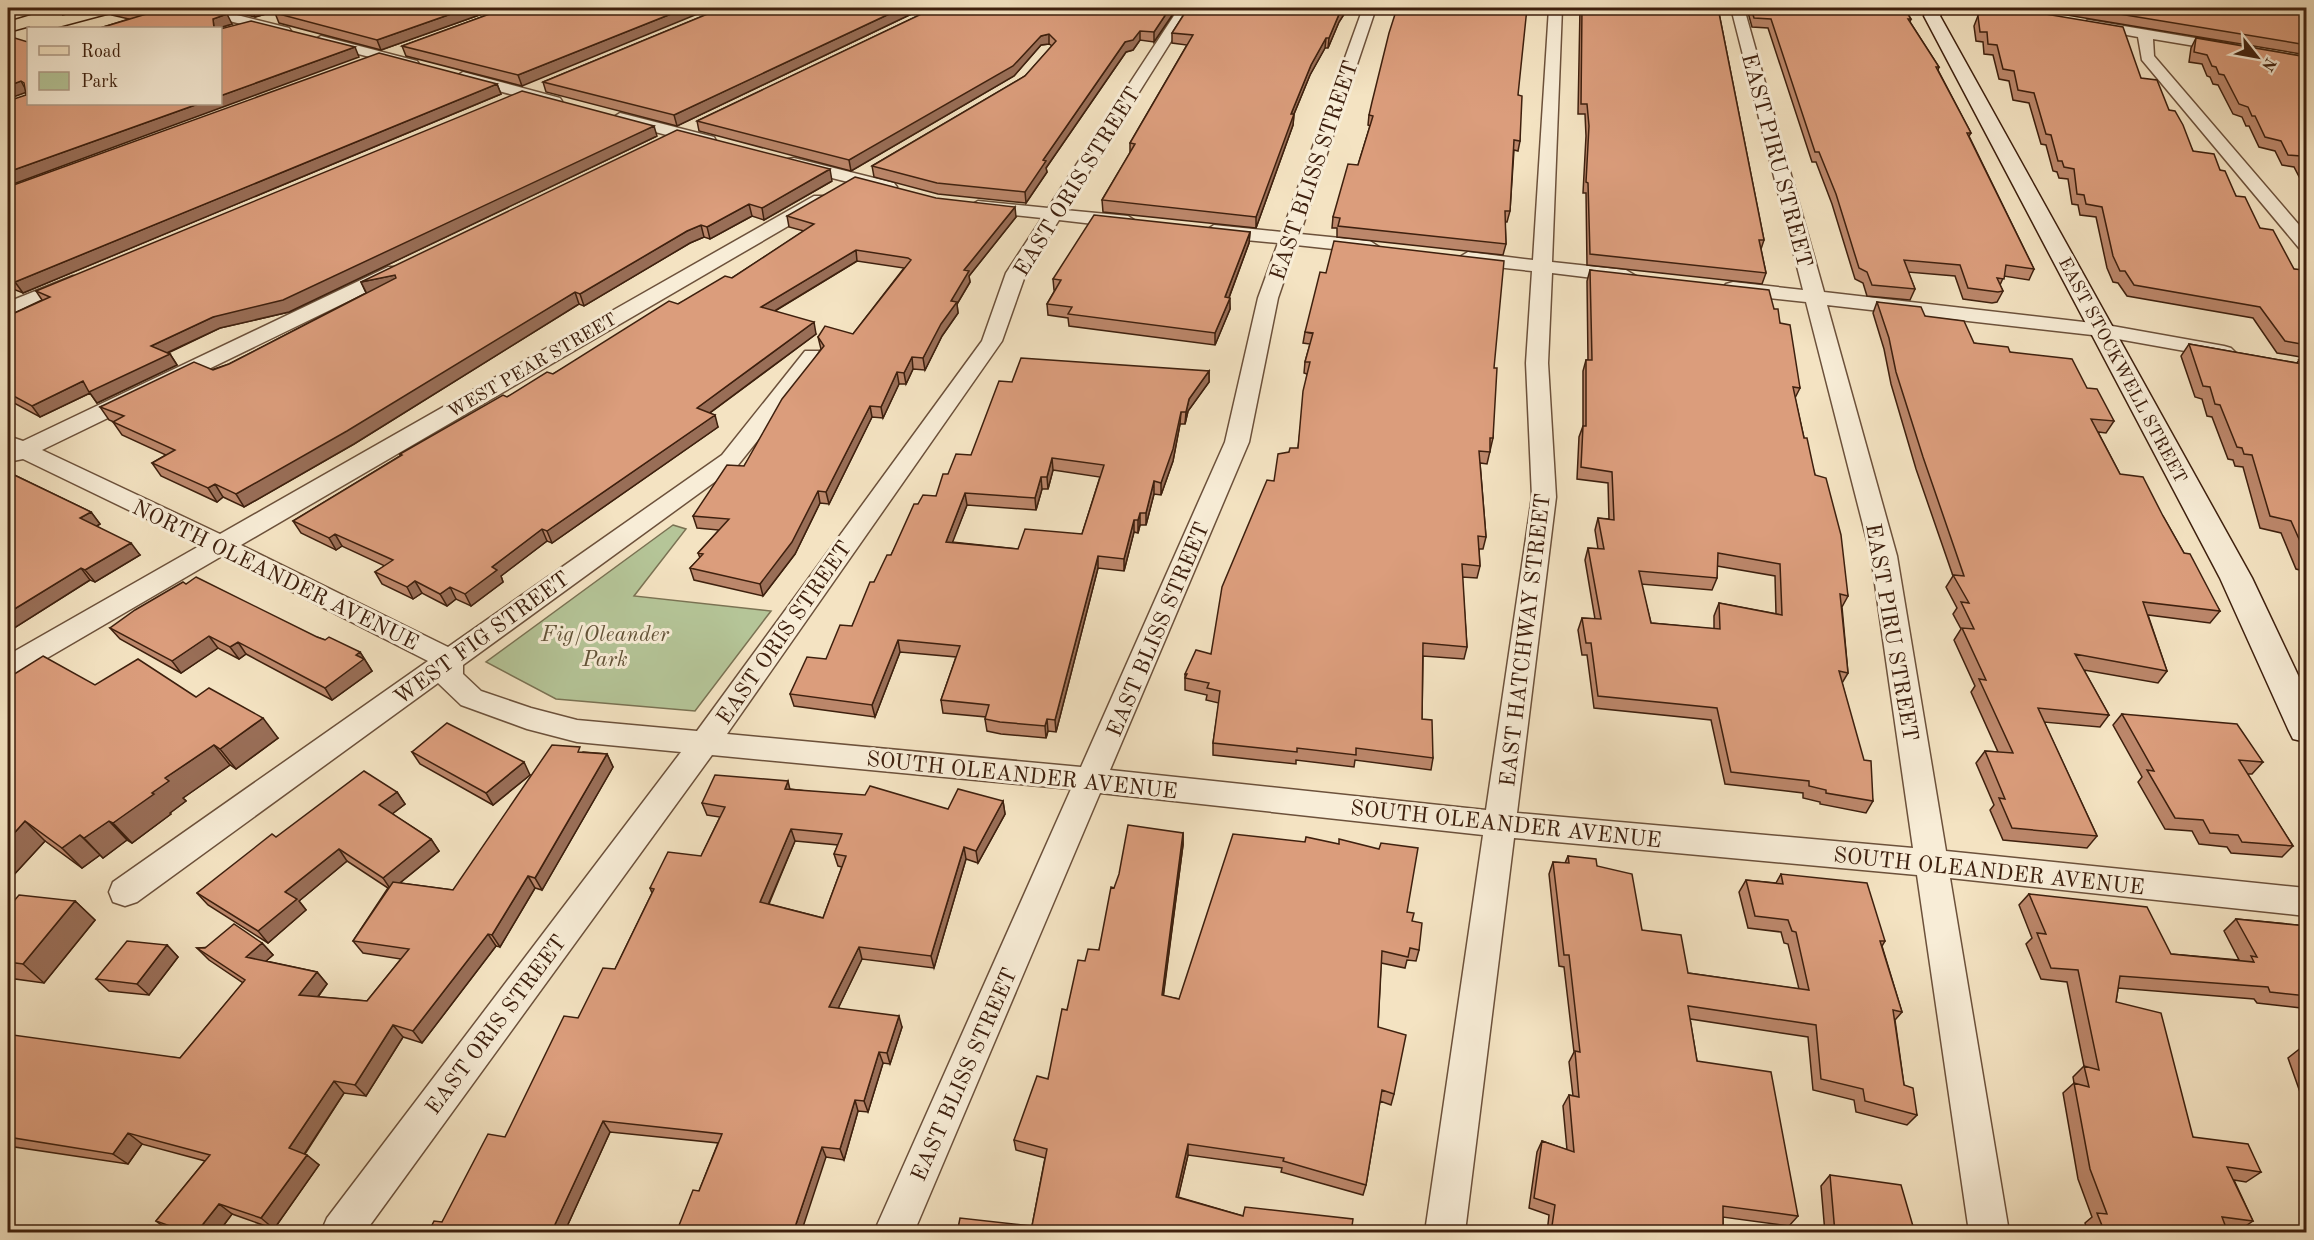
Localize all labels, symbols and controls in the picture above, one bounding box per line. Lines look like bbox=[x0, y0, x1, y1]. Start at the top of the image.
legend bbox=[27, 27, 222, 105]
north arrow bbox=[2227, 27, 2287, 87]
text: Road bbox=[81, 43, 121, 61]
street label: EAST PIRU STREET bbox=[1737, 51, 1815, 270]
text: N bbox=[2258, 54, 2278, 74]
street label: EAST BLISS STREET bbox=[1267, 58, 1363, 283]
text: Park bbox=[81, 73, 118, 91]
street label: EAST ORIS STREET bbox=[1011, 84, 1145, 280]
street label: EAST STOCKWELL STREET bbox=[2055, 255, 2189, 486]
street label: WEST PEAR STREET bbox=[445, 310, 620, 422]
street label: EAST HATCHWAY STREET bbox=[1497, 492, 1555, 788]
street label: NORTH OLEANDER AVENUE bbox=[129, 497, 422, 655]
street label: EAST BLISS STREET bbox=[1104, 519, 1214, 740]
street label: EAST PIRU STREET bbox=[1861, 522, 1921, 743]
street label: EAST ORIS STREET bbox=[713, 537, 856, 729]
street label: WEST FIG STREET bbox=[390, 568, 574, 710]
park label: Fig/Oleander Park bbox=[540, 624, 670, 671]
street label: SOUTH OLEANDER AVENUE bbox=[865, 749, 1178, 803]
street label: SOUTH OLEANDER AVENUE bbox=[1349, 798, 1662, 852]
street label: SOUTH OLEANDER AVENUE bbox=[1832, 845, 2145, 899]
street label: EAST ORIS STREET bbox=[422, 931, 571, 1119]
street label: EAST BLISS STREET bbox=[908, 965, 1022, 1185]

